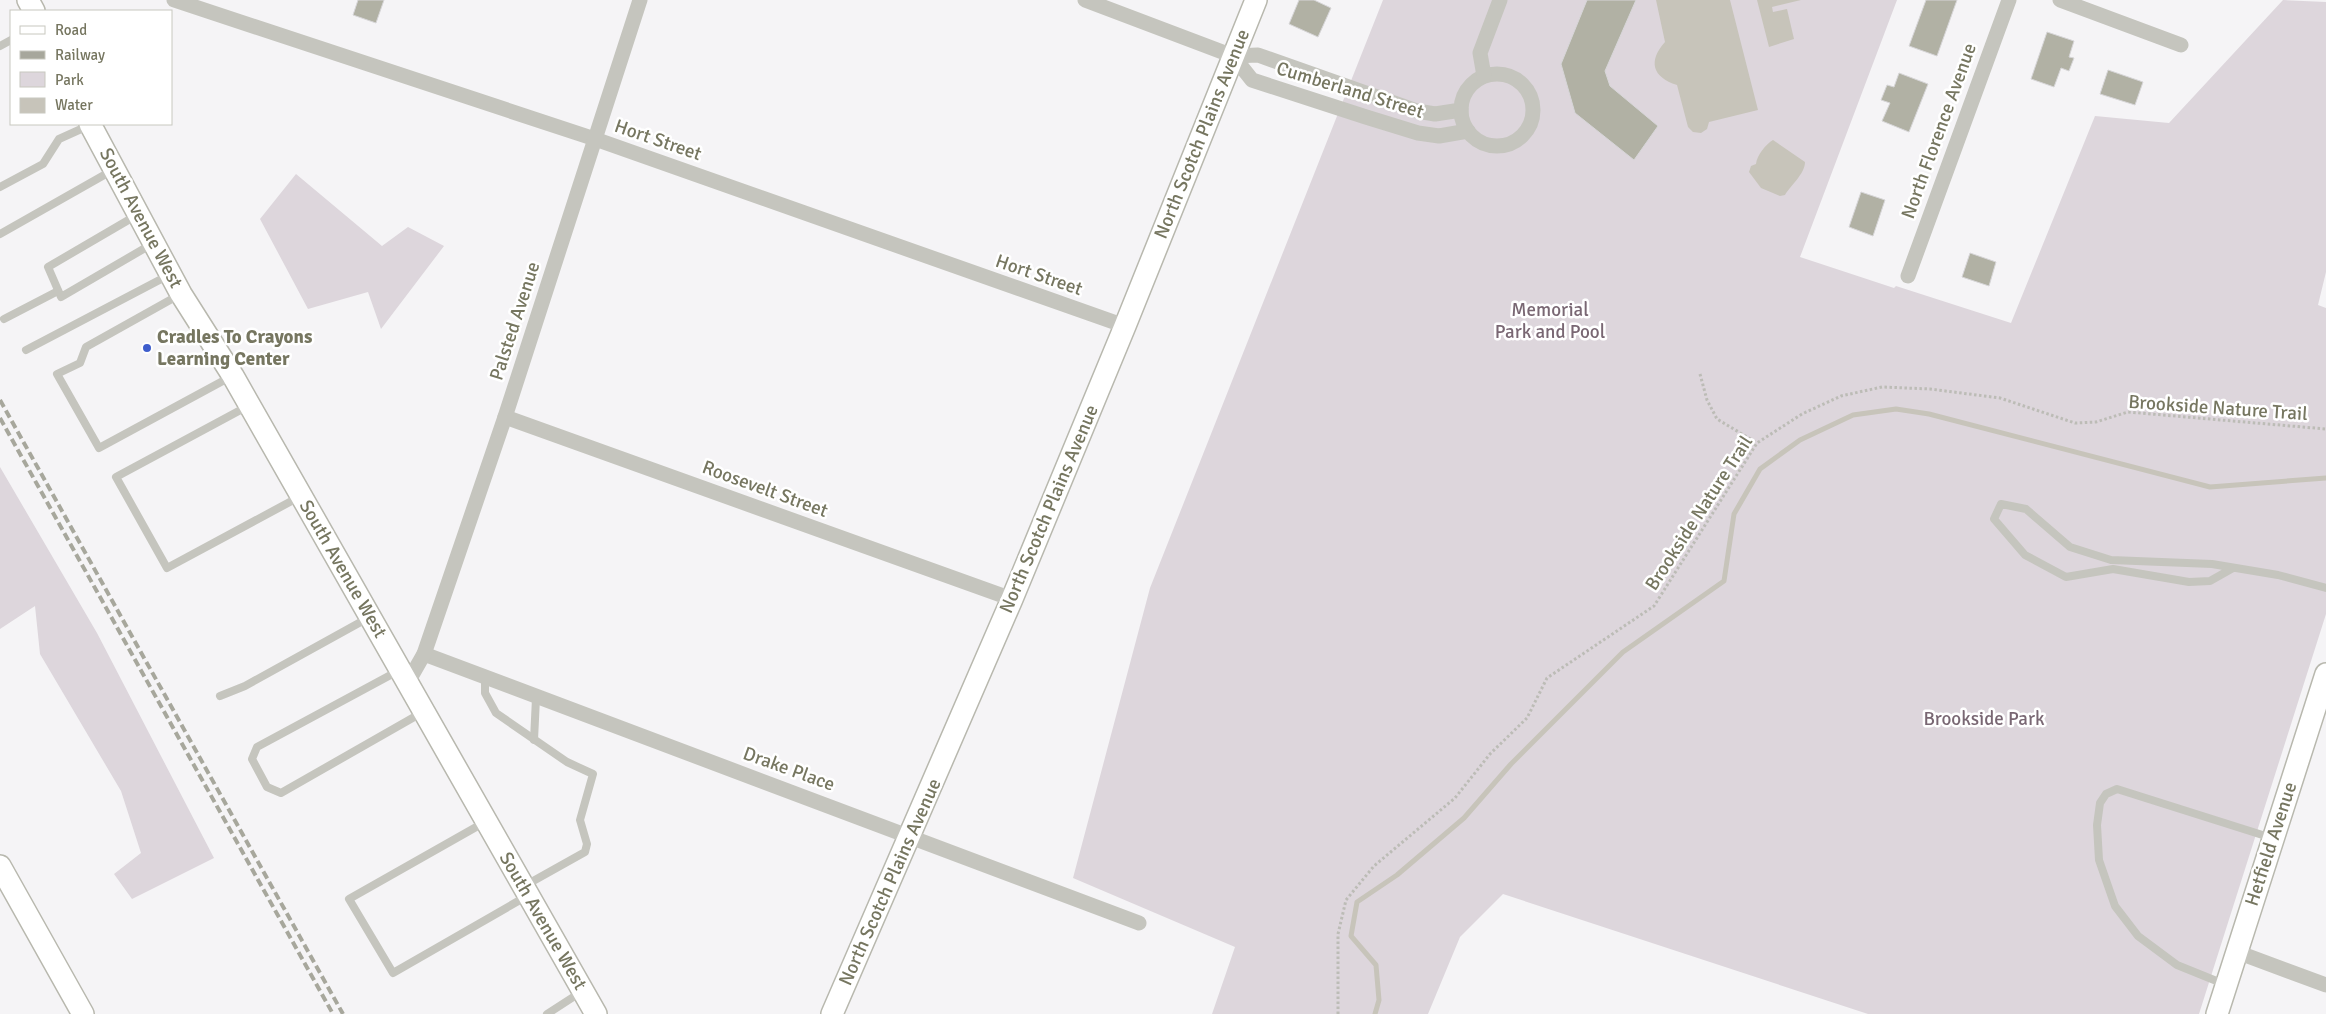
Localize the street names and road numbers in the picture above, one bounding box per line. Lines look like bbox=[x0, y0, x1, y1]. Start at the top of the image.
street label: North Scotch Plains Avenue bbox=[1149, 26, 1255, 242]
street label: North Florence Avenue bbox=[1896, 40, 1982, 222]
street label: Cumberland Street bbox=[1273, 56, 1427, 124]
street label: Hort Street bbox=[611, 114, 705, 166]
street label: South Avenue West bbox=[94, 144, 188, 293]
street label: Hort Street bbox=[992, 249, 1086, 301]
street label: Palsted Avenue bbox=[484, 259, 546, 383]
street label: Brookside Nature Trail bbox=[2127, 390, 2309, 426]
street label: North Scotch Plains Avenue bbox=[994, 401, 1104, 617]
street label: Brookside Nature Trail bbox=[1640, 431, 1758, 595]
street label: Roosevelt Street bbox=[699, 455, 831, 523]
street label: South Avenue West bbox=[294, 496, 392, 643]
street label: Drake Place bbox=[740, 741, 838, 797]
street label: North Scotch Plains Avenue bbox=[833, 775, 947, 989]
street label: Hetfield Avenue bbox=[2240, 779, 2302, 909]
street label: South Avenue West bbox=[494, 848, 592, 995]

